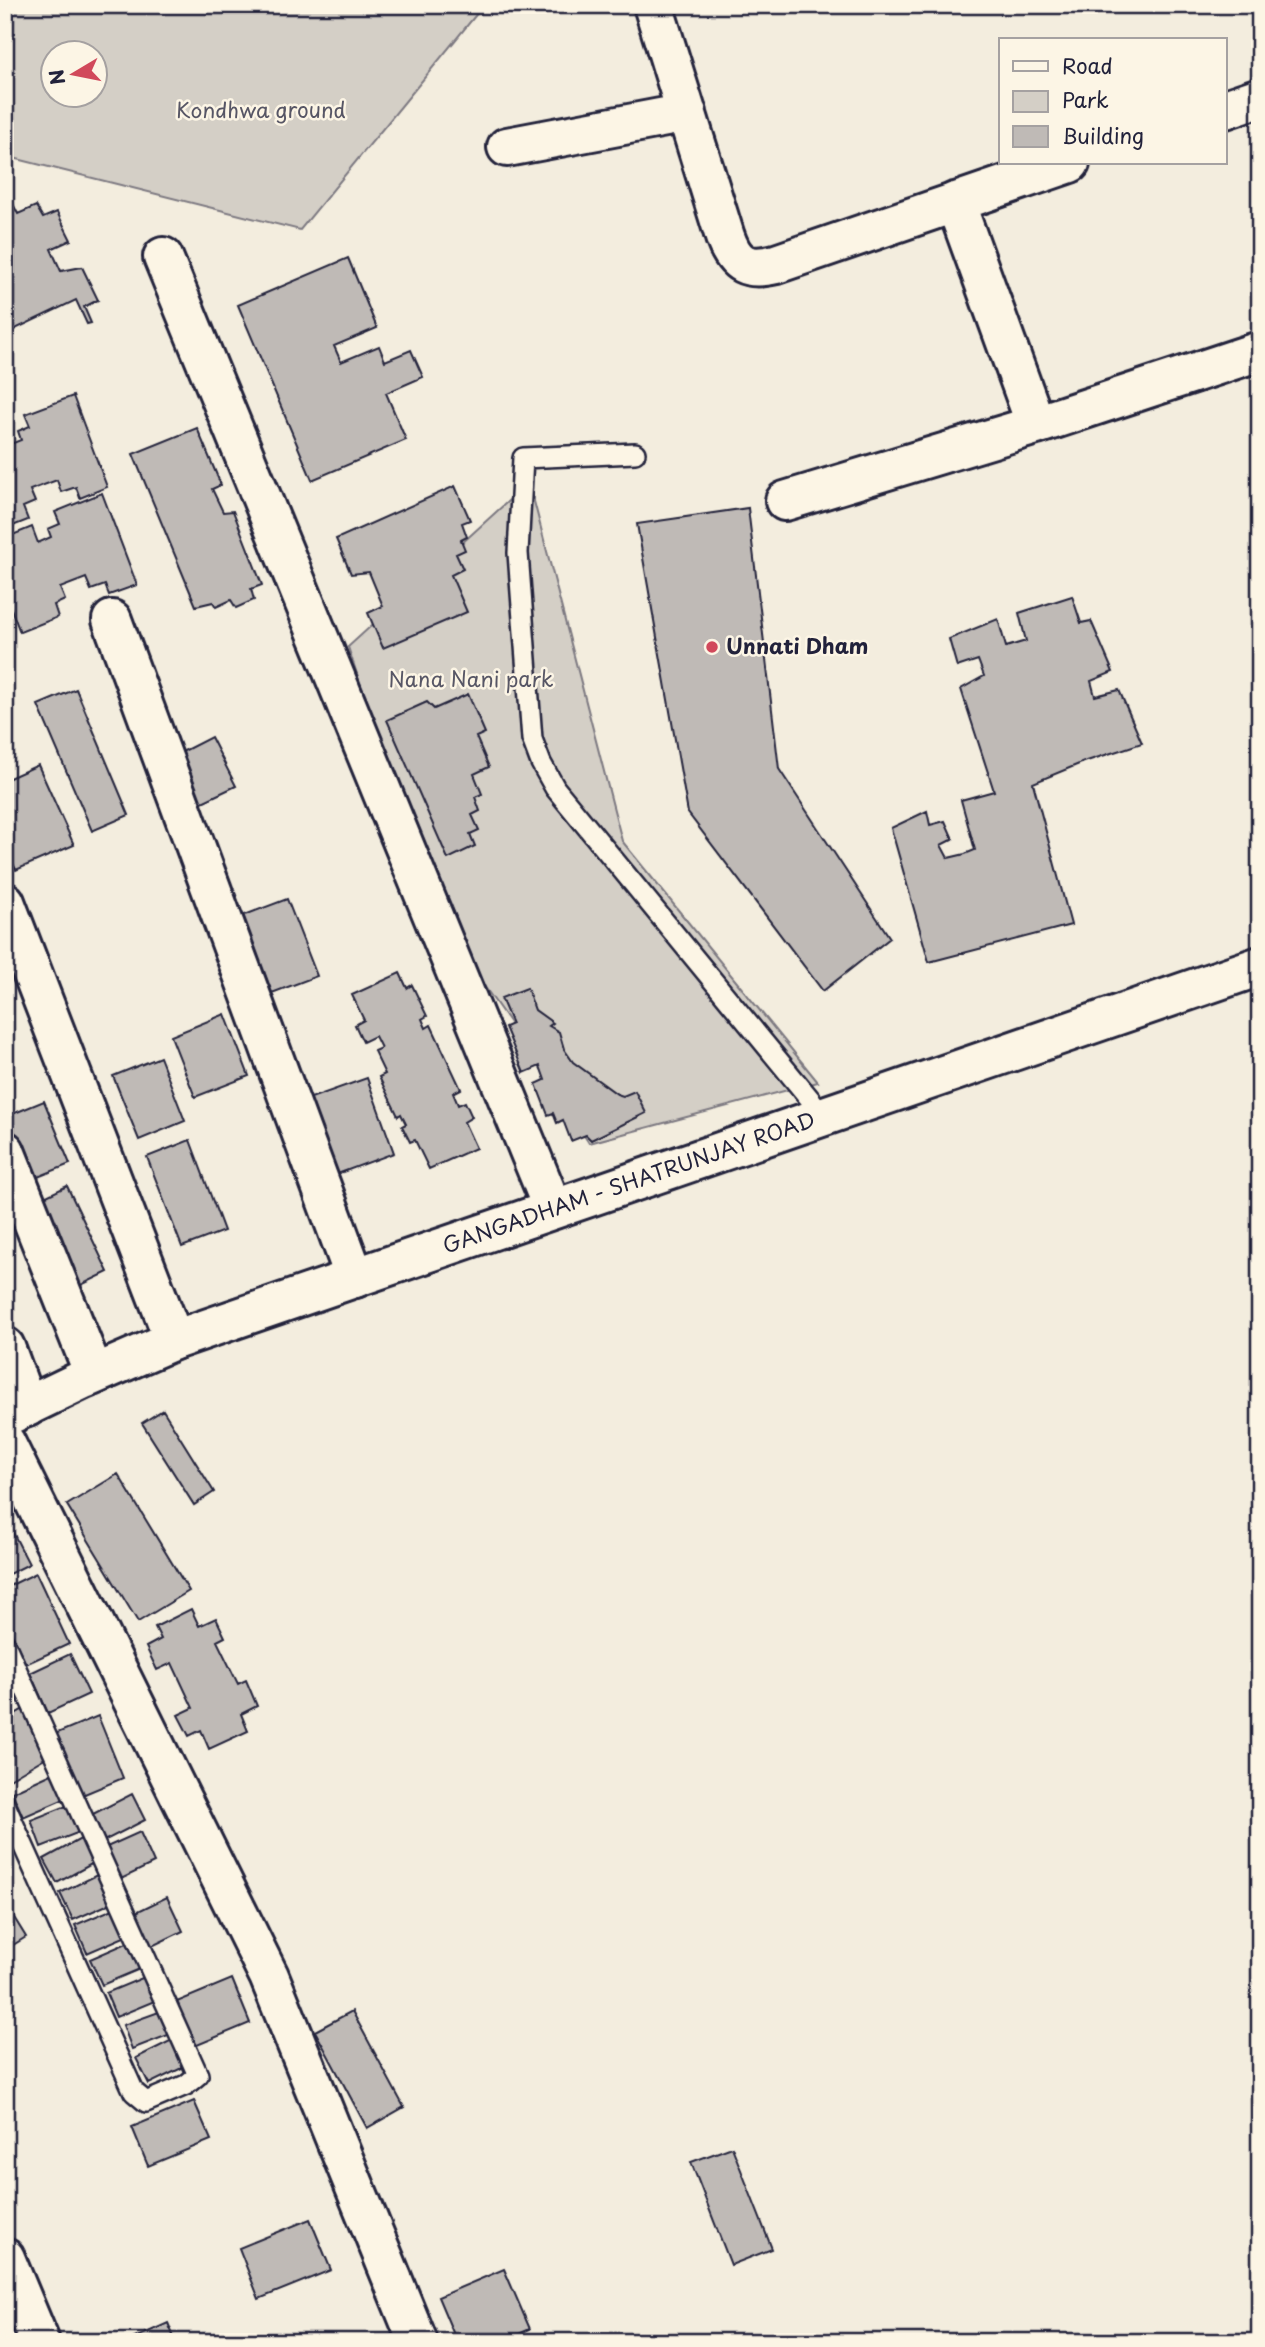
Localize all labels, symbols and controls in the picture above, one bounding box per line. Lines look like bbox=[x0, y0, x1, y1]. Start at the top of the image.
north arrow bbox=[38, 38, 108, 108]
legend bbox=[999, 38, 1226, 164]
text: Road bbox=[1062, 49, 1113, 81]
text: N bbox=[41, 67, 71, 87]
text: Park bbox=[1062, 83, 1109, 115]
park label: Kondhwa ground bbox=[176, 93, 346, 125]
text: Building bbox=[1062, 119, 1144, 151]
place label: Unnati Dham bbox=[726, 629, 868, 661]
marker: Unnati Dham bbox=[704, 639, 720, 655]
park label: Nana Nani park bbox=[388, 662, 554, 694]
street label: GANGADHAM - SHATRUNJAY ROAD bbox=[438, 1102, 819, 1260]

